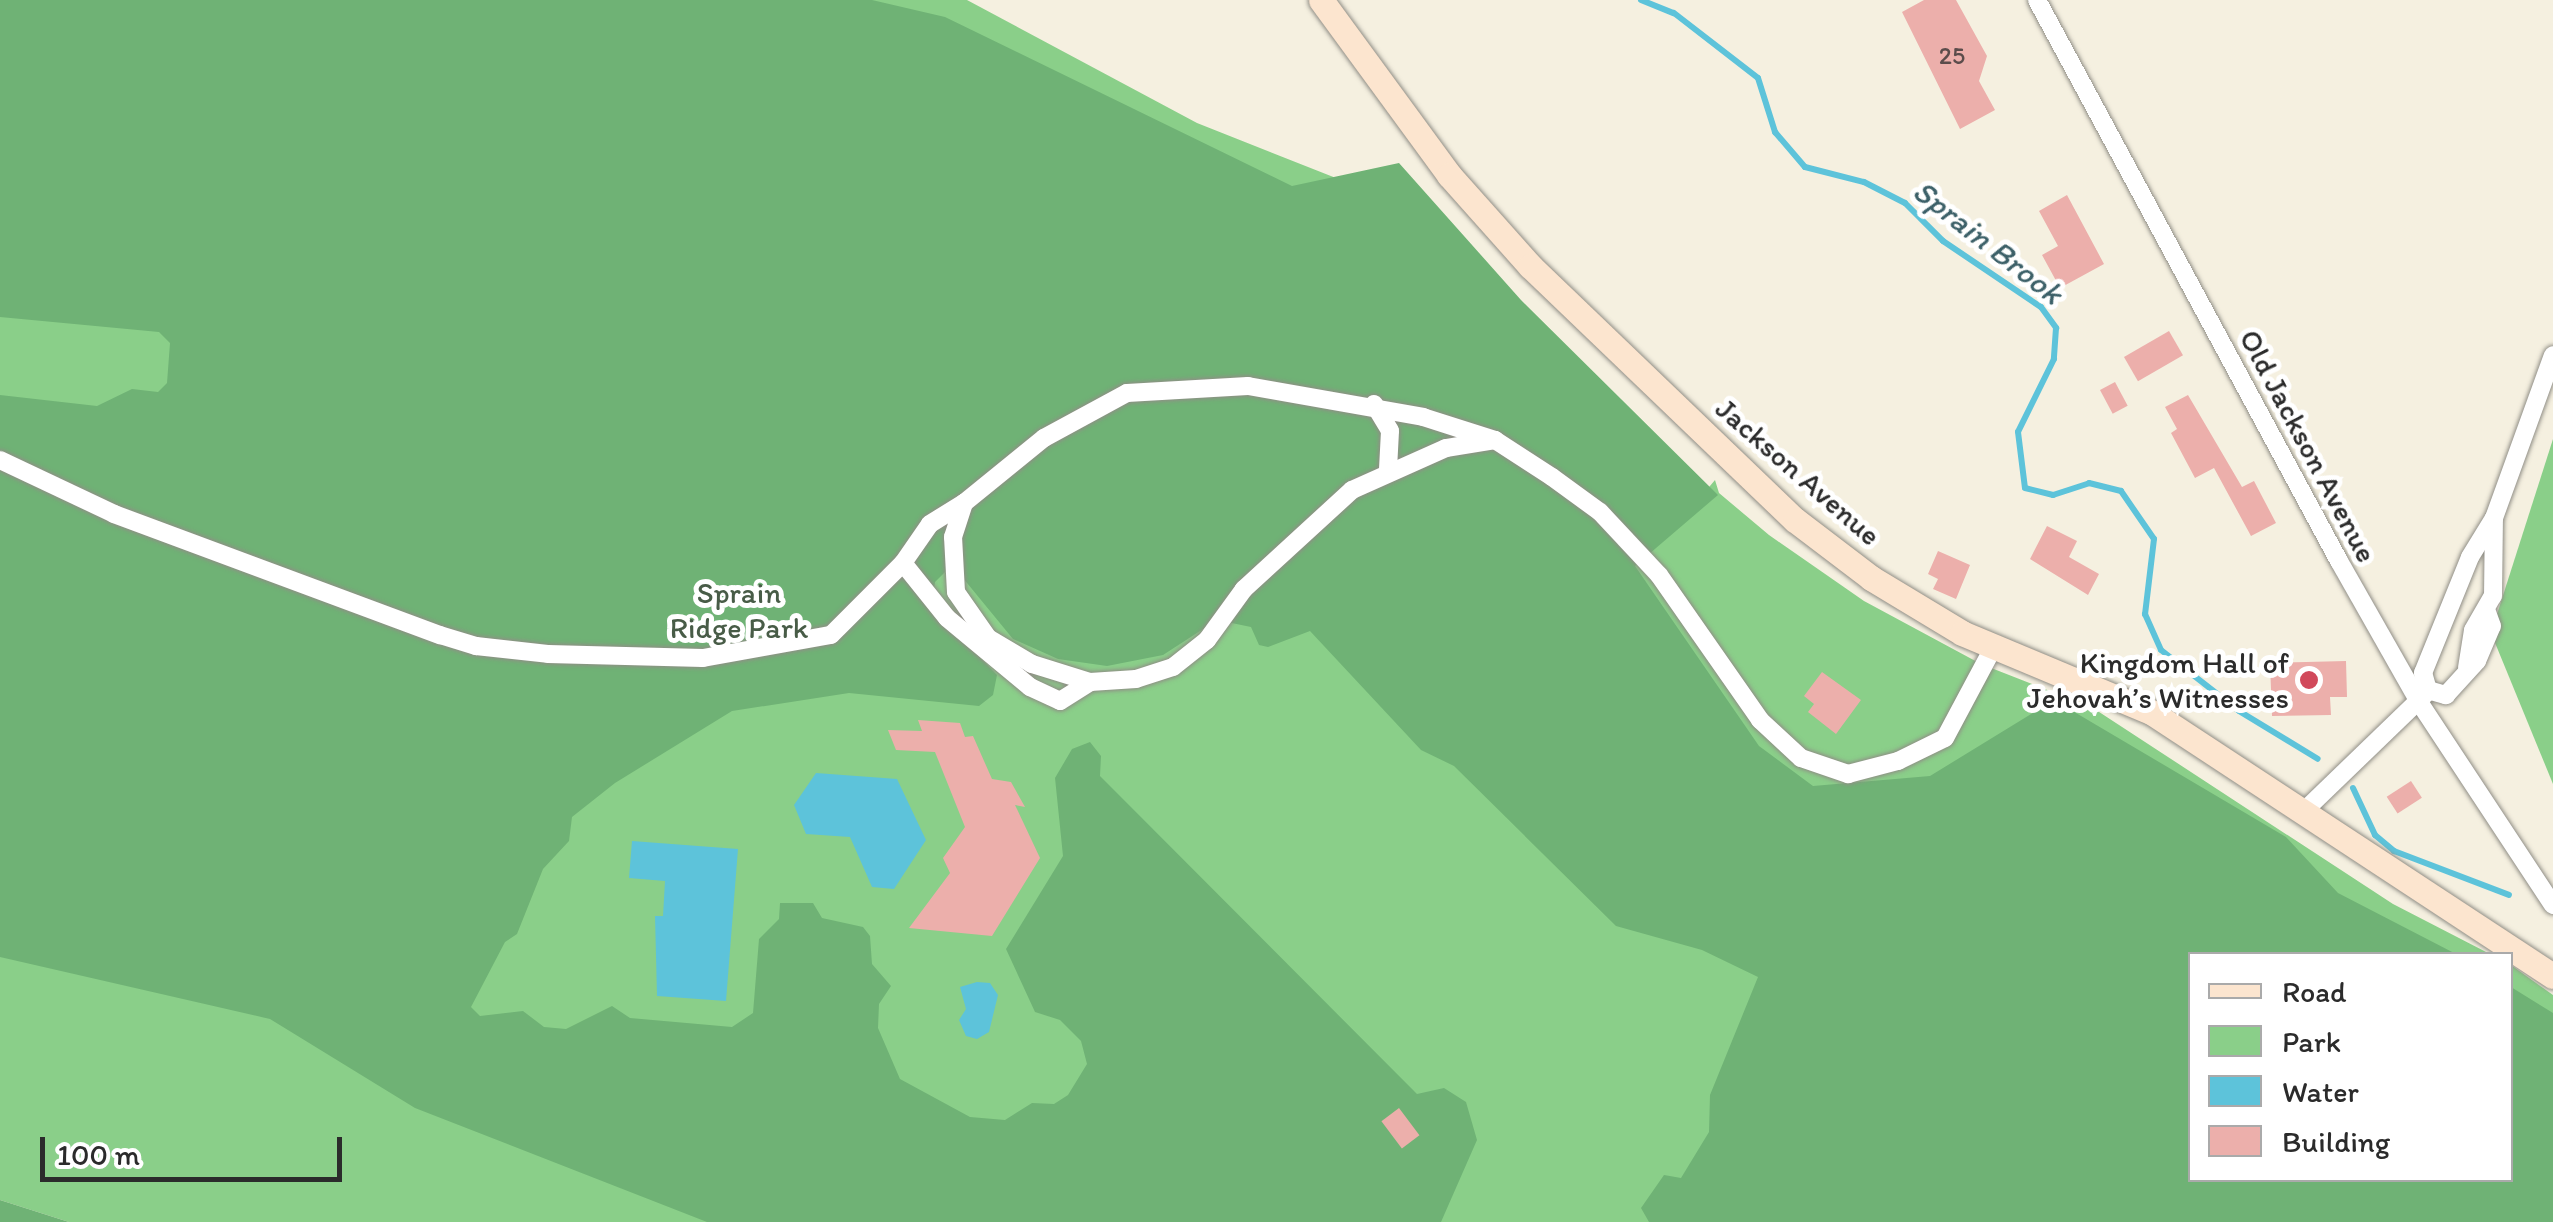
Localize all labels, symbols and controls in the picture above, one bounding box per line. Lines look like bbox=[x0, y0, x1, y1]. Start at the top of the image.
house number: 25 bbox=[1939, 40, 1965, 70]
water label: Sprain Brook bbox=[1905, 172, 2071, 312]
street label: Old Jackson Avenue bbox=[2231, 324, 2385, 568]
street label: Jackson Avenue bbox=[1709, 391, 1887, 553]
park label: Sprain Ridge Park bbox=[670, 575, 808, 646]
place label: Kingdom Hall of Jehovah’s Witnesses bbox=[2028, 645, 2289, 716]
marker: Kingdom Hall of Jehovah’s Witnesses bbox=[2298, 669, 2320, 691]
legend bbox=[2188, 952, 2513, 1182]
text: Road bbox=[2282, 973, 2347, 1010]
text: Park bbox=[2282, 1023, 2341, 1060]
text: Water bbox=[2282, 1073, 2359, 1110]
scale bar bbox=[45, 1117, 348, 1179]
text: Building bbox=[2282, 1123, 2390, 1160]
text: 100 m bbox=[57, 1136, 140, 1173]

